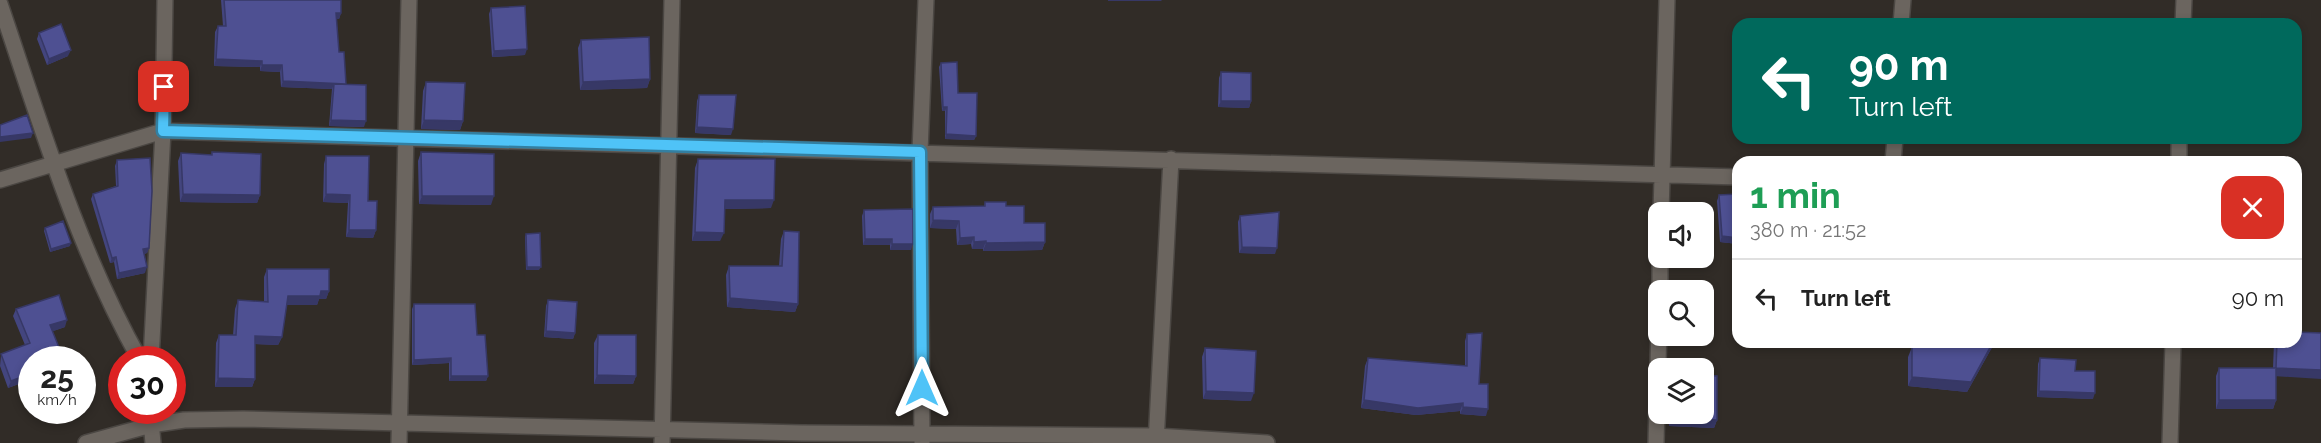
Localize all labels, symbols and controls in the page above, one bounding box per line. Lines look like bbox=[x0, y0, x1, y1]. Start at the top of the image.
text: 90 m bbox=[1849, 41, 1949, 90]
icon: left bbox=[1750, 42, 1828, 120]
pin bbox=[138, 61, 189, 112]
icon: arrive bbox=[147, 70, 180, 103]
text: Turn left bbox=[1849, 91, 1952, 122]
text: 1 min bbox=[1750, 174, 1841, 216]
button: close bbox=[2221, 176, 2284, 239]
map controls bbox=[1648, 202, 1714, 424]
button: sound bbox=[1648, 202, 1714, 268]
text: 380 m · 21:52 bbox=[1750, 218, 1866, 242]
button: search bbox=[1648, 280, 1714, 346]
icon: left bbox=[1750, 282, 1783, 315]
text: Turn left bbox=[1801, 285, 1891, 311]
text: 90 m bbox=[2232, 285, 2284, 311]
speed limit sign: 30 bbox=[108, 346, 186, 424]
position arrow bbox=[890, 356, 954, 420]
button: layers bbox=[1648, 358, 1714, 424]
text: 25 bbox=[40, 360, 74, 395]
text: km/h bbox=[37, 391, 77, 409]

